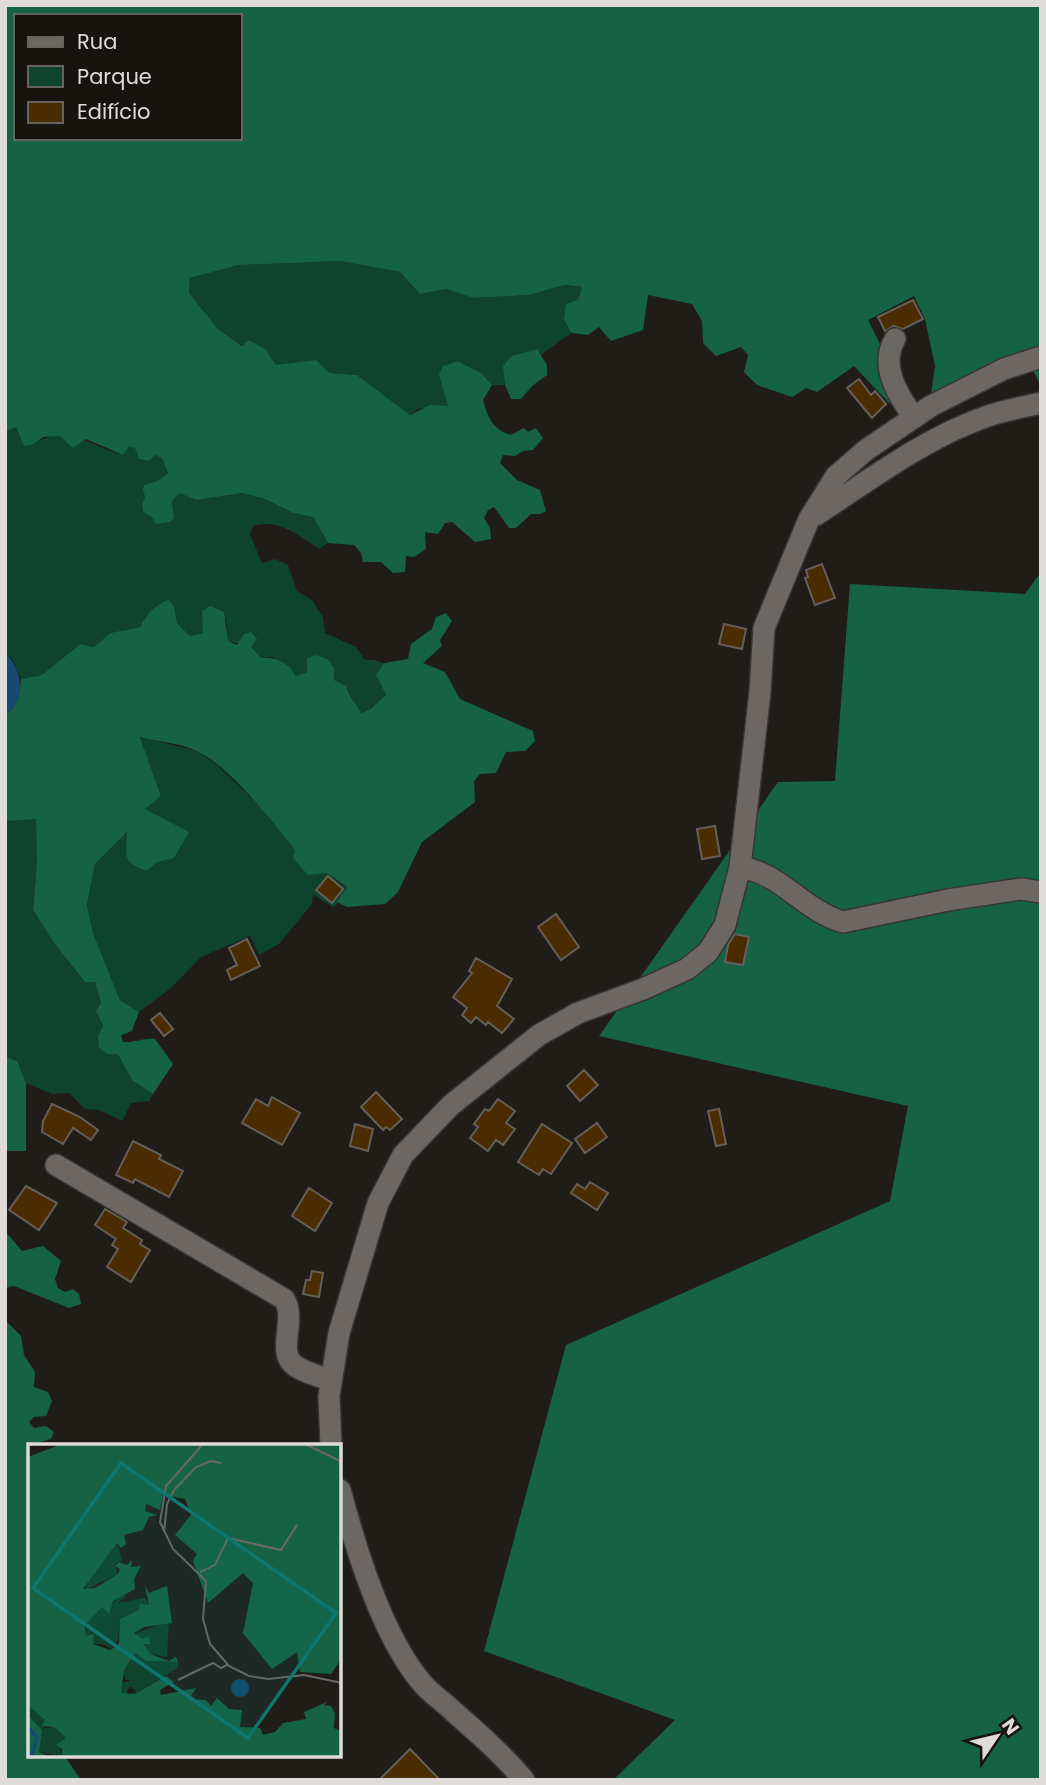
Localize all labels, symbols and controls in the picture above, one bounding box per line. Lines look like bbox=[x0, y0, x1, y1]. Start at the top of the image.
legend bbox=[14, 14, 242, 140]
text: Rua bbox=[77, 27, 117, 56]
text: Parque bbox=[77, 62, 152, 91]
text: Edifício bbox=[77, 97, 151, 126]
inset map bbox=[28, 1444, 341, 1757]
north arrow bbox=[962, 1701, 1032, 1771]
text: N bbox=[995, 1713, 1026, 1740]

